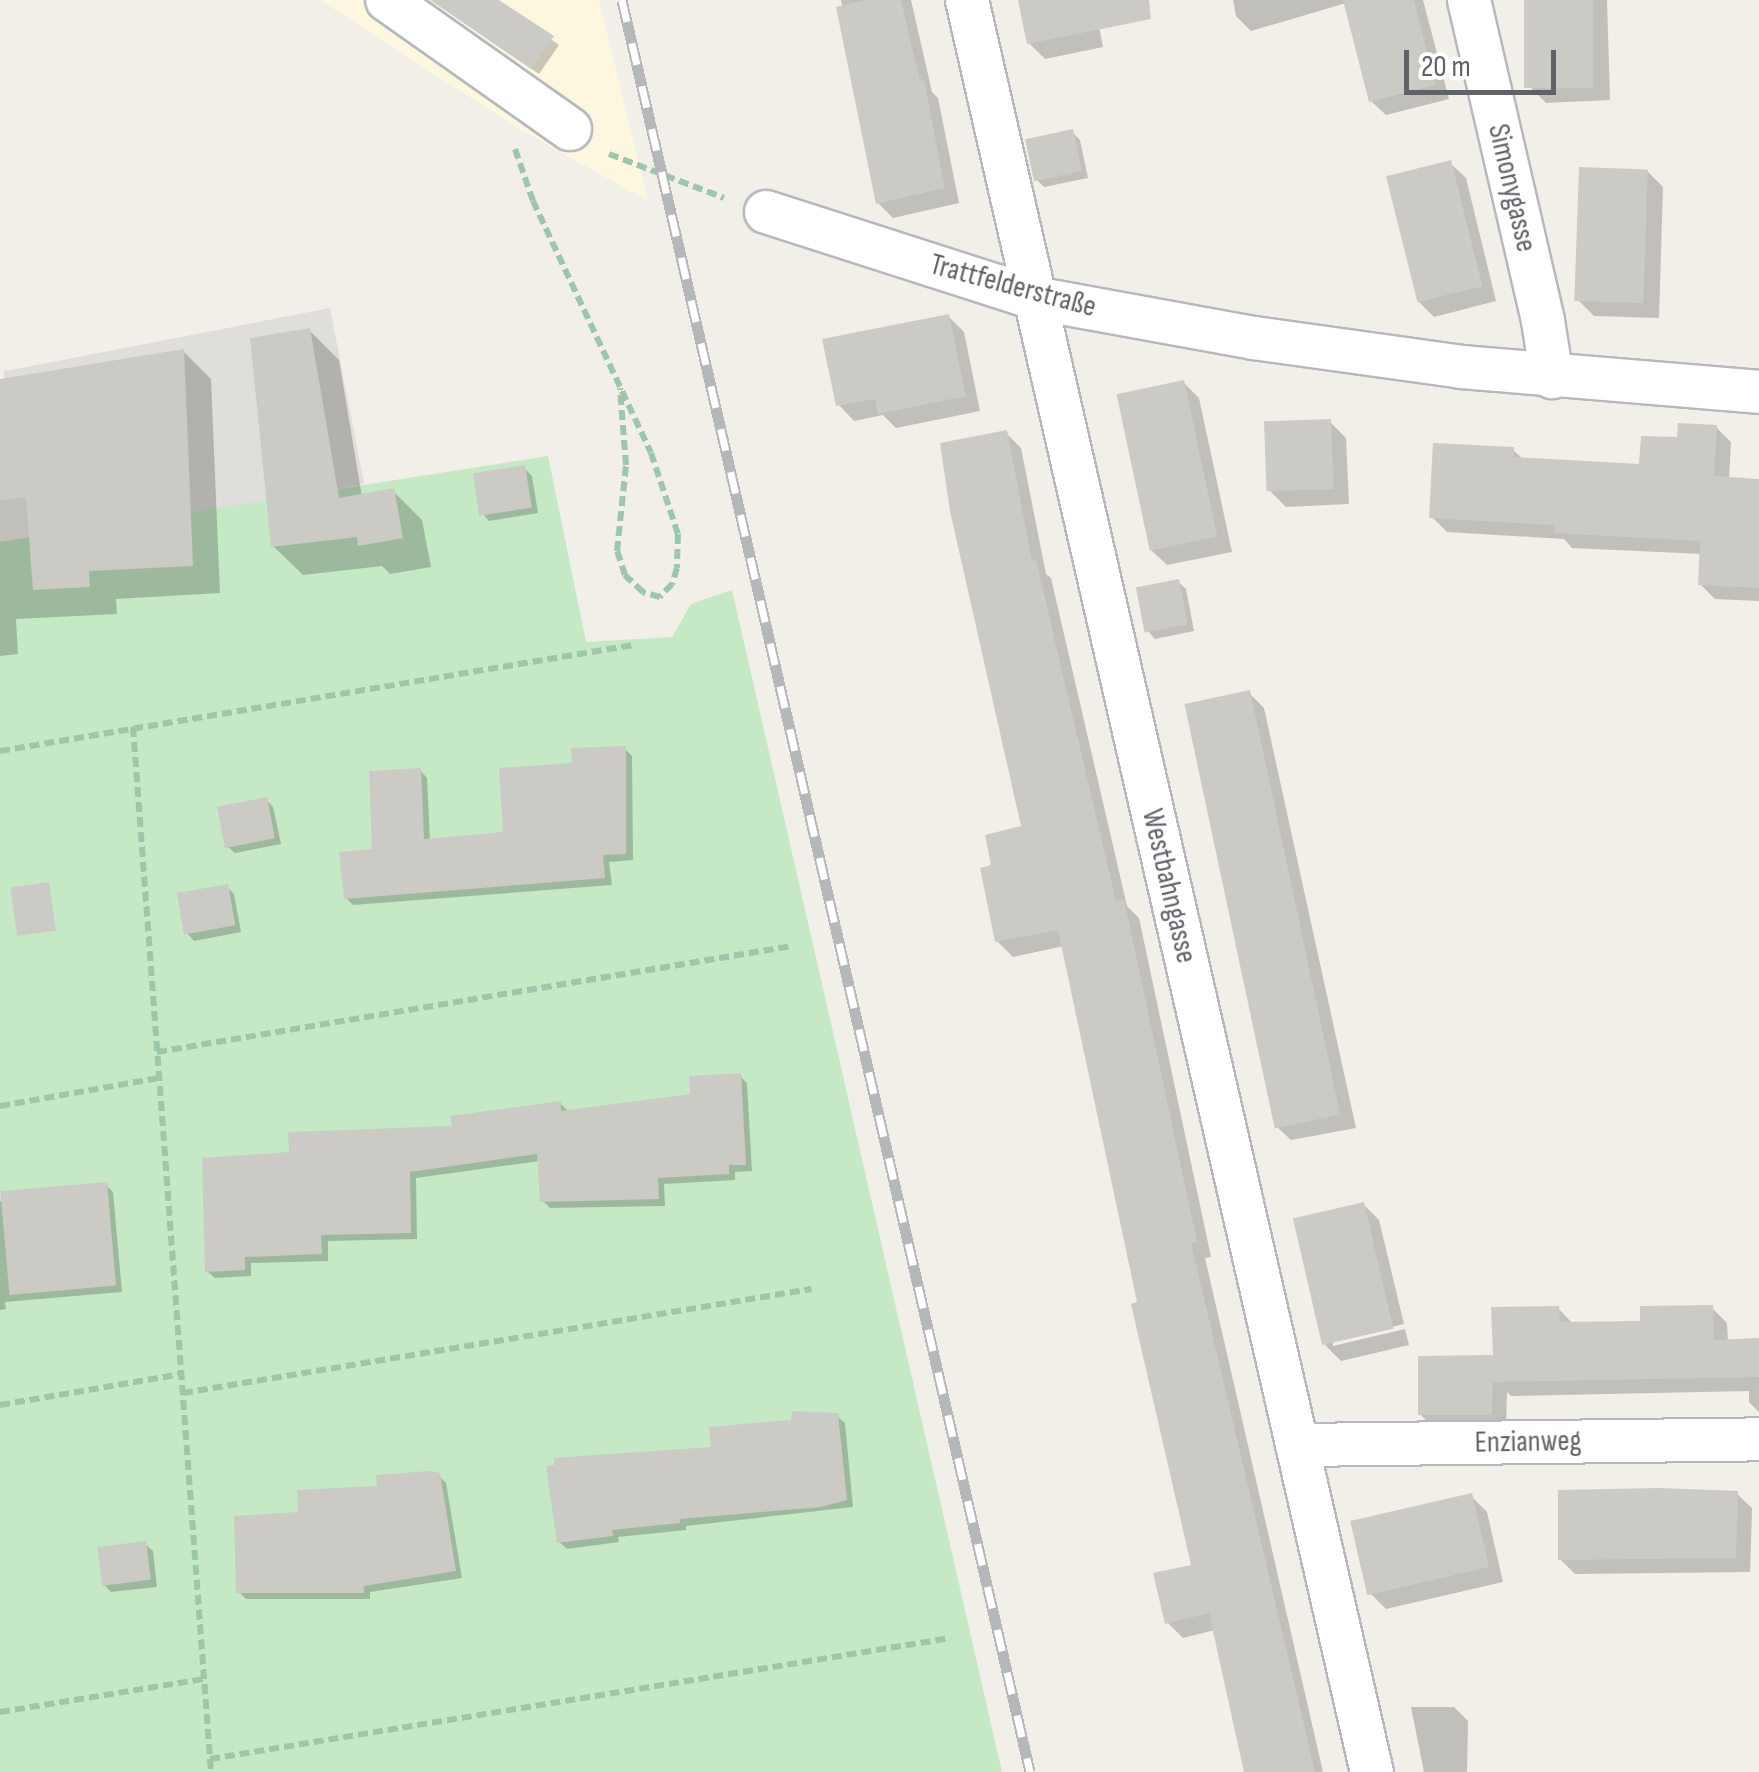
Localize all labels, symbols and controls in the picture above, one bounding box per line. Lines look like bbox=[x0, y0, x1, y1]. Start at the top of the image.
scale bar bbox=[1409, 30, 1562, 92]
text: 20 m bbox=[1421, 49, 1471, 85]
street label: Simonygasse bbox=[1480, 121, 1544, 255]
street label: Trattfelderstraße bbox=[926, 247, 1100, 325]
street label: Westbahngasse bbox=[1134, 805, 1204, 967]
street label: Enzianweg bbox=[1474, 1423, 1582, 1461]

